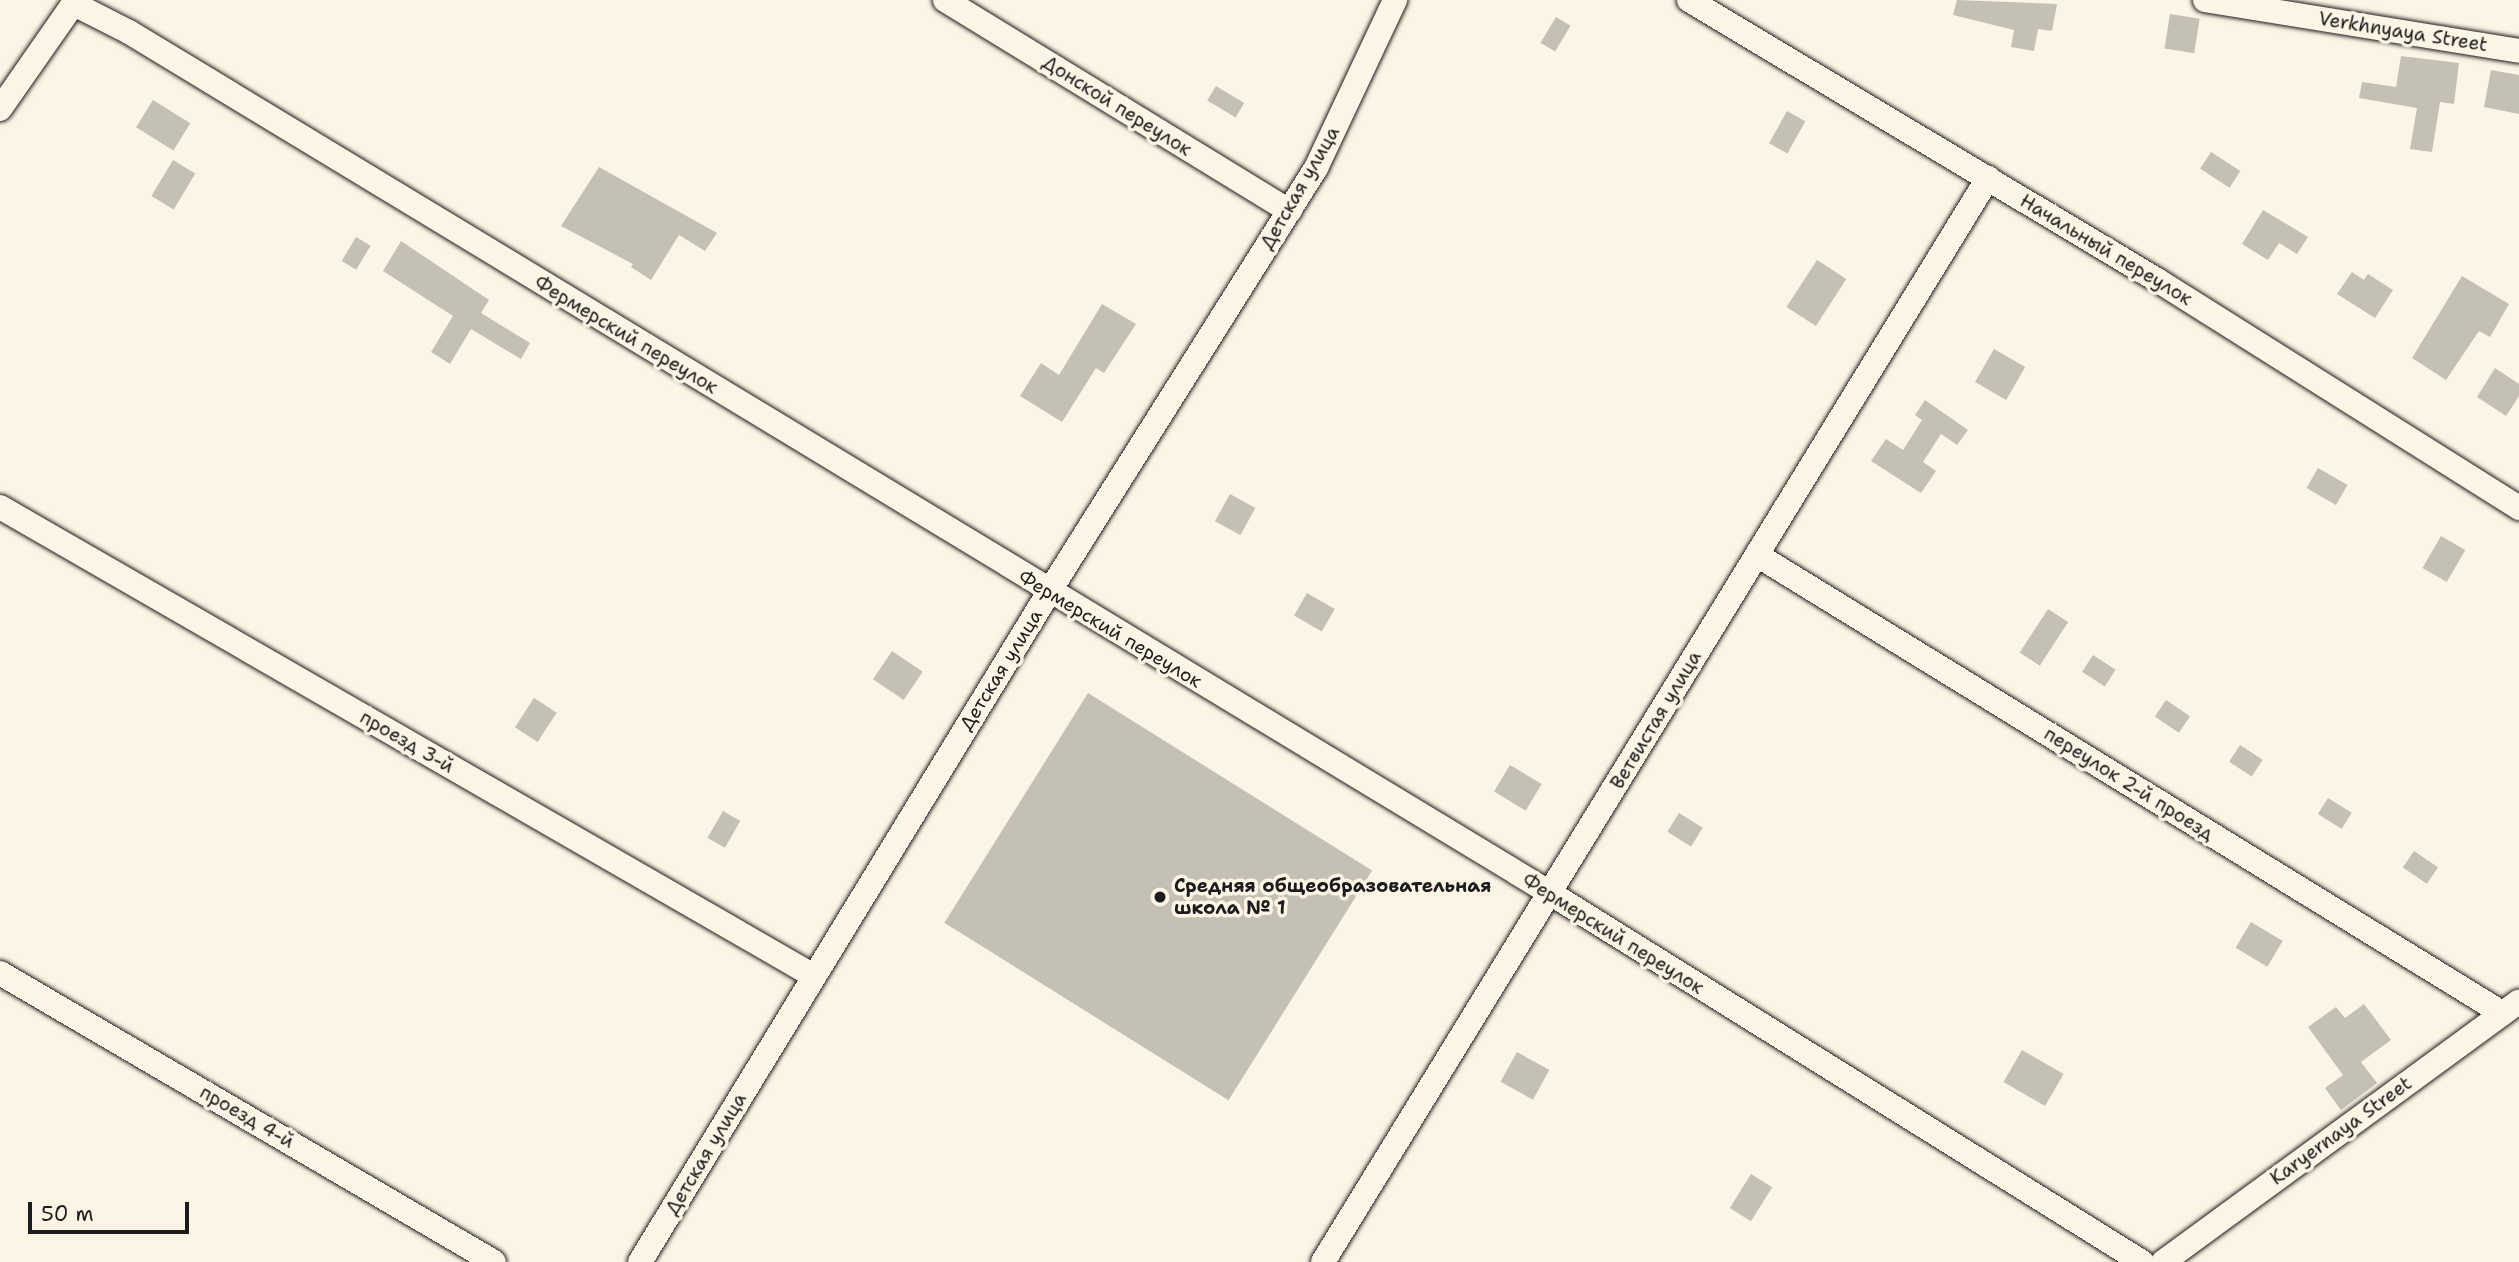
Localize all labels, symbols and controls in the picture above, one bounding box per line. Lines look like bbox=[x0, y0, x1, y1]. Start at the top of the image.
street label: Verkhnyaya Street bbox=[2317, 7, 2489, 57]
street label: Донской переулок bbox=[1038, 51, 1196, 161]
street label: Детская улица bbox=[1256, 122, 1344, 254]
street label: Начальный переулок bbox=[2016, 190, 2196, 310]
street label: Фермерский переулок bbox=[530, 271, 722, 399]
street label: Фермерский переулок bbox=[1014, 565, 1206, 693]
street label: Детская улица bbox=[955, 605, 1047, 735]
street label: Ветвистая улица bbox=[1606, 647, 1706, 793]
street label: проезд 3-й bbox=[356, 706, 458, 778]
street label: переулок 2-й проезд bbox=[2040, 722, 2218, 846]
street label: Фермерский переулок bbox=[1518, 869, 1708, 999]
place label: Средняя общеобразовательная школа № 1 bbox=[1174, 875, 1491, 919]
marker: Средняя общеобразовательная школа № 1 bbox=[1152, 889, 1168, 905]
street label: Karyernaya Street bbox=[2266, 1072, 2416, 1190]
street label: проезд 4-й bbox=[196, 1081, 298, 1153]
street label: Детская улица bbox=[661, 1089, 751, 1219]
scale bar bbox=[32, 1188, 192, 1232]
text: 50 m bbox=[41, 1200, 94, 1228]

